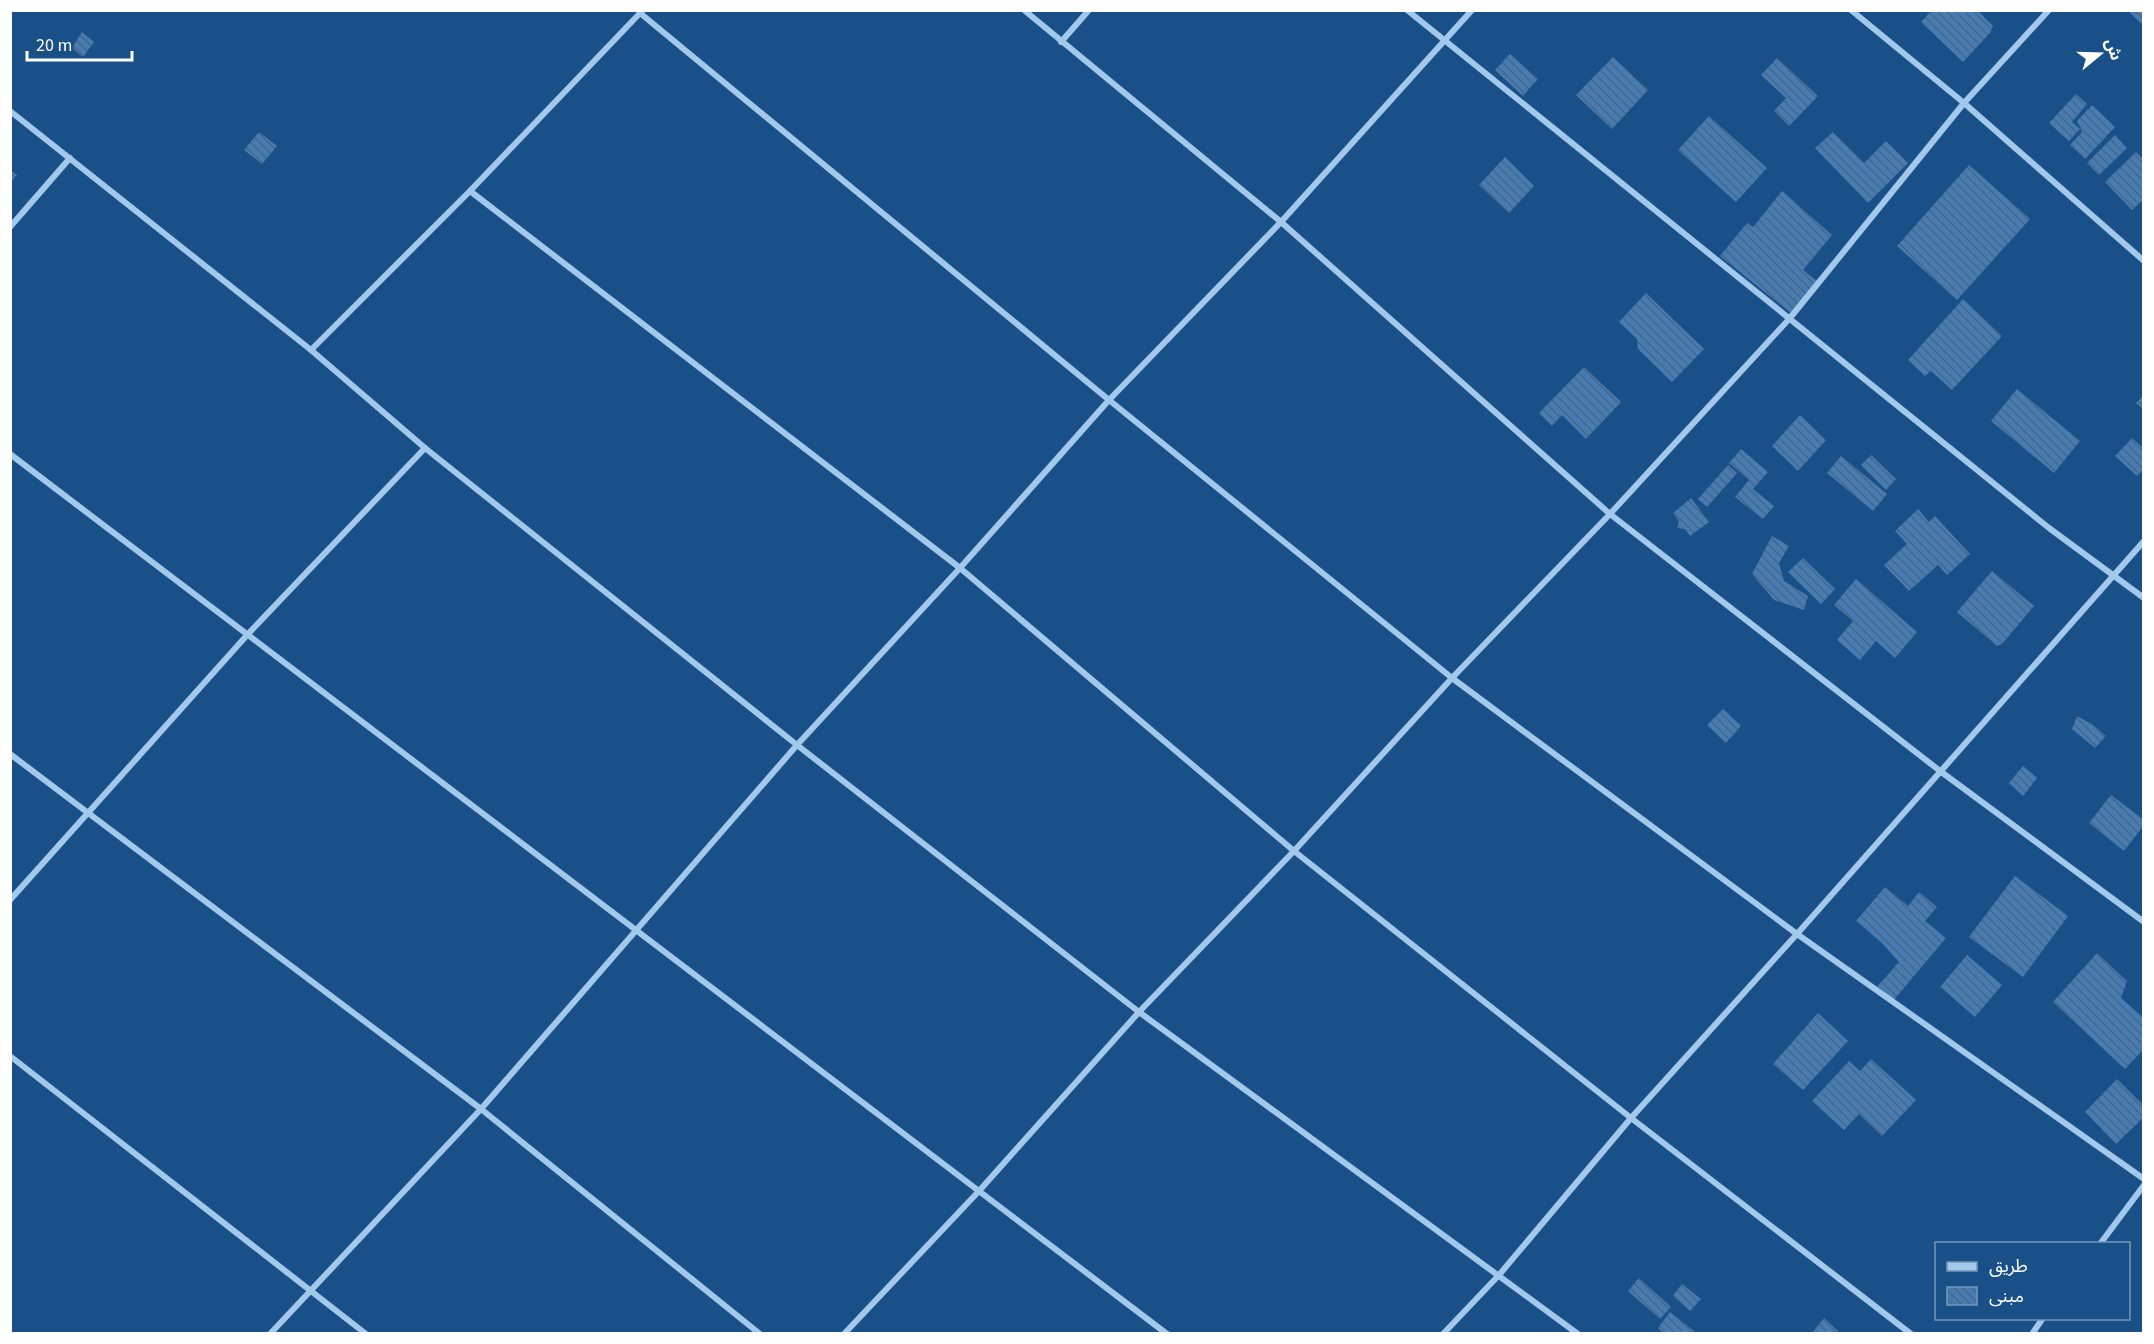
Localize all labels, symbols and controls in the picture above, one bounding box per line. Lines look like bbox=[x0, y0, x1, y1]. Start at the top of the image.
scale bar bbox=[27, 24, 132, 62]
north arrow bbox=[2070, 24, 2130, 84]
text: 20 m bbox=[36, 33, 72, 58]
text: ش bbox=[2099, 35, 2127, 63]
legend bbox=[1935, 1242, 2130, 1320]
text: طريق bbox=[1989, 1254, 2028, 1279]
text: مبنى bbox=[1989, 1284, 2024, 1309]

